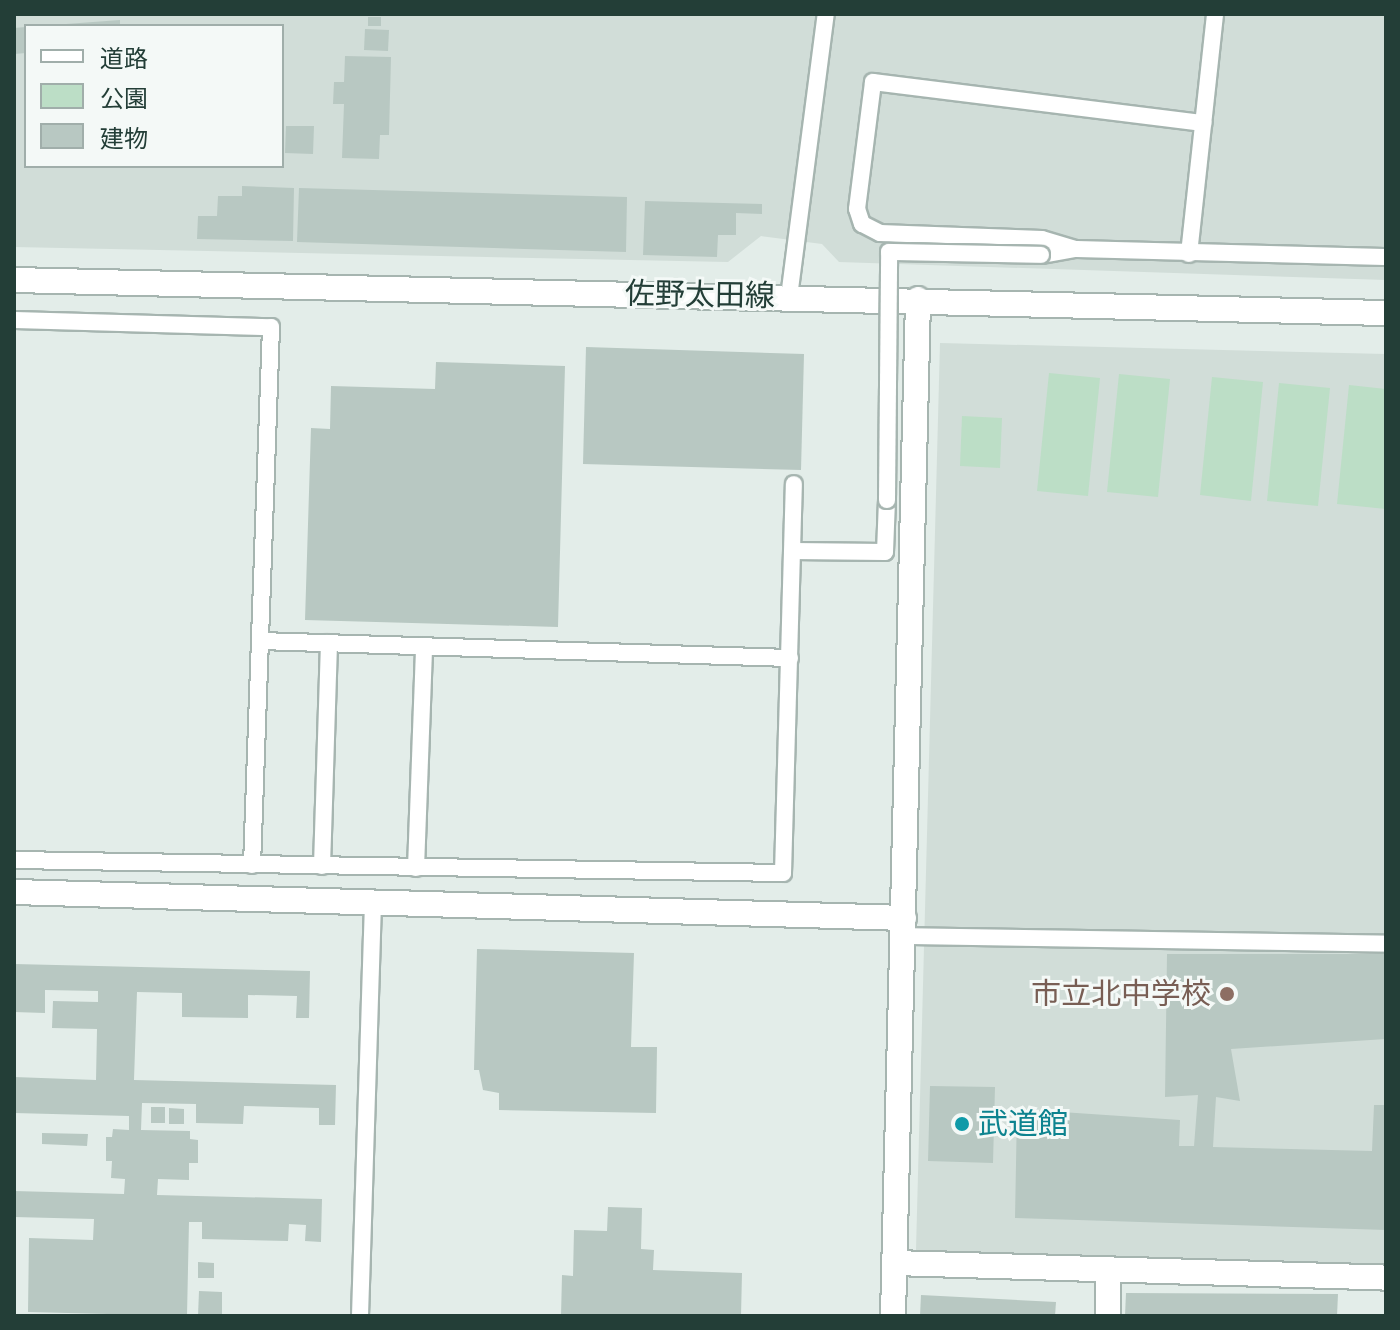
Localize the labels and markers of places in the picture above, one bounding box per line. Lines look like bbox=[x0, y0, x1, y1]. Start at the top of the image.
place label: 市立北中学校 bbox=[1031, 976, 1211, 1012]
marker: 市立北中学校 bbox=[1218, 985, 1236, 1003]
place label: 武道館 bbox=[978, 1106, 1068, 1142]
marker: 武道館 bbox=[953, 1115, 971, 1133]

